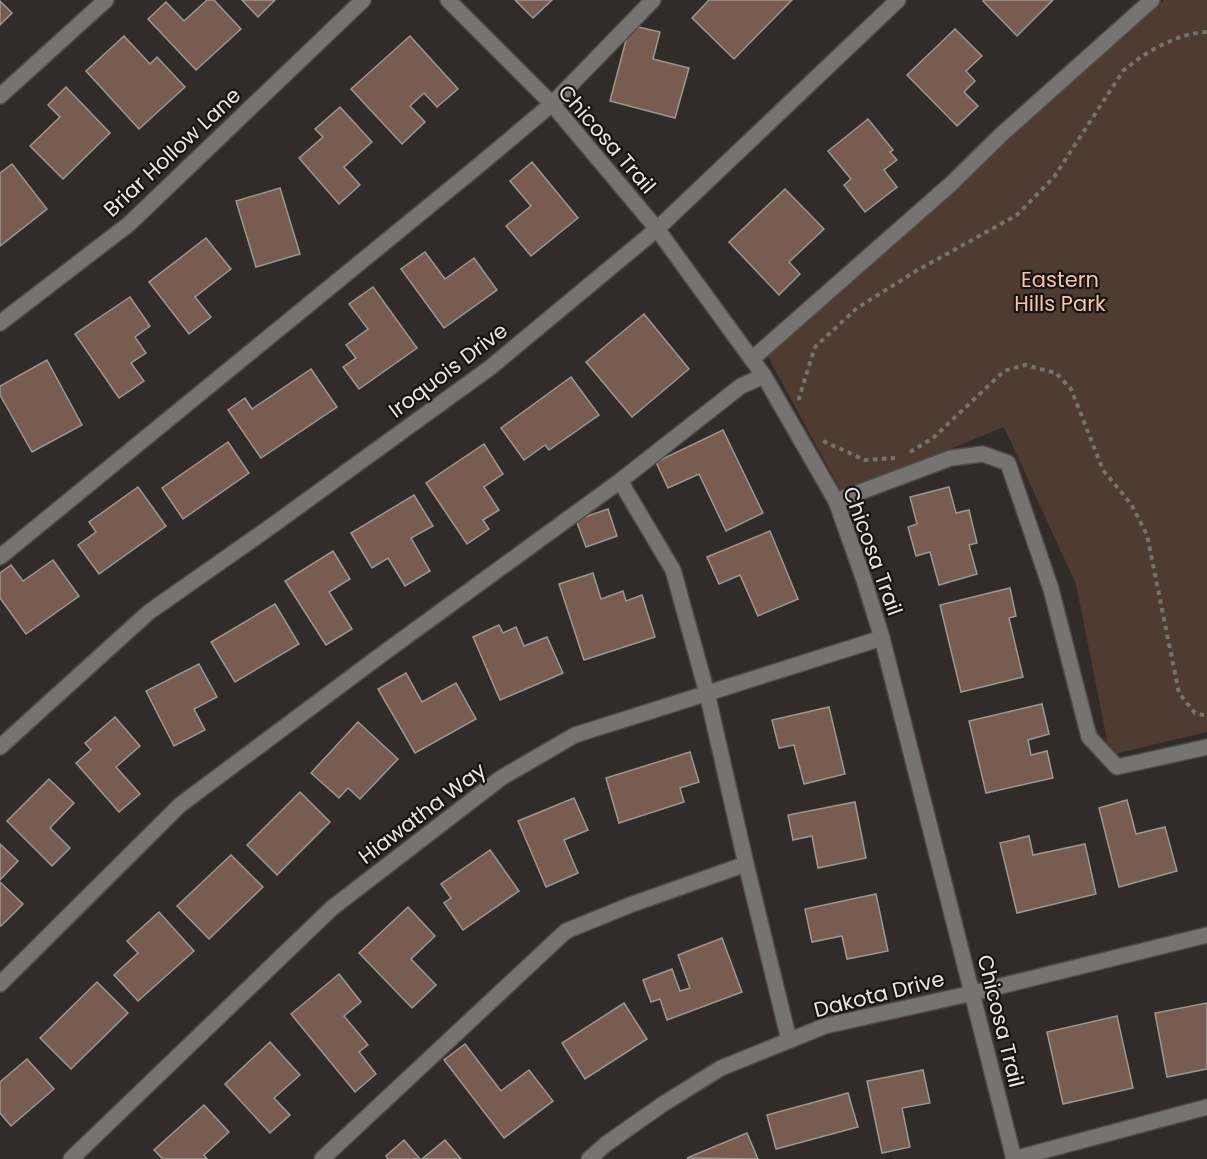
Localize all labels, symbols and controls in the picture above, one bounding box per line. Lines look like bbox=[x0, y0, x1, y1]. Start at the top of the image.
street label: Chicosa Trail bbox=[552, 78, 662, 200]
street label: Briar Hollow Lane bbox=[97, 81, 247, 223]
park label: Eastern Hills Park bbox=[1014, 265, 1106, 318]
street label: Iroquois Drive bbox=[383, 316, 513, 424]
street label: Chicosa Trail bbox=[836, 482, 910, 620]
street label: Hiawatha Way bbox=[352, 755, 492, 871]
street label: Chicosa Trail bbox=[971, 952, 1031, 1090]
street label: Dakota Drive bbox=[811, 964, 947, 1024]

